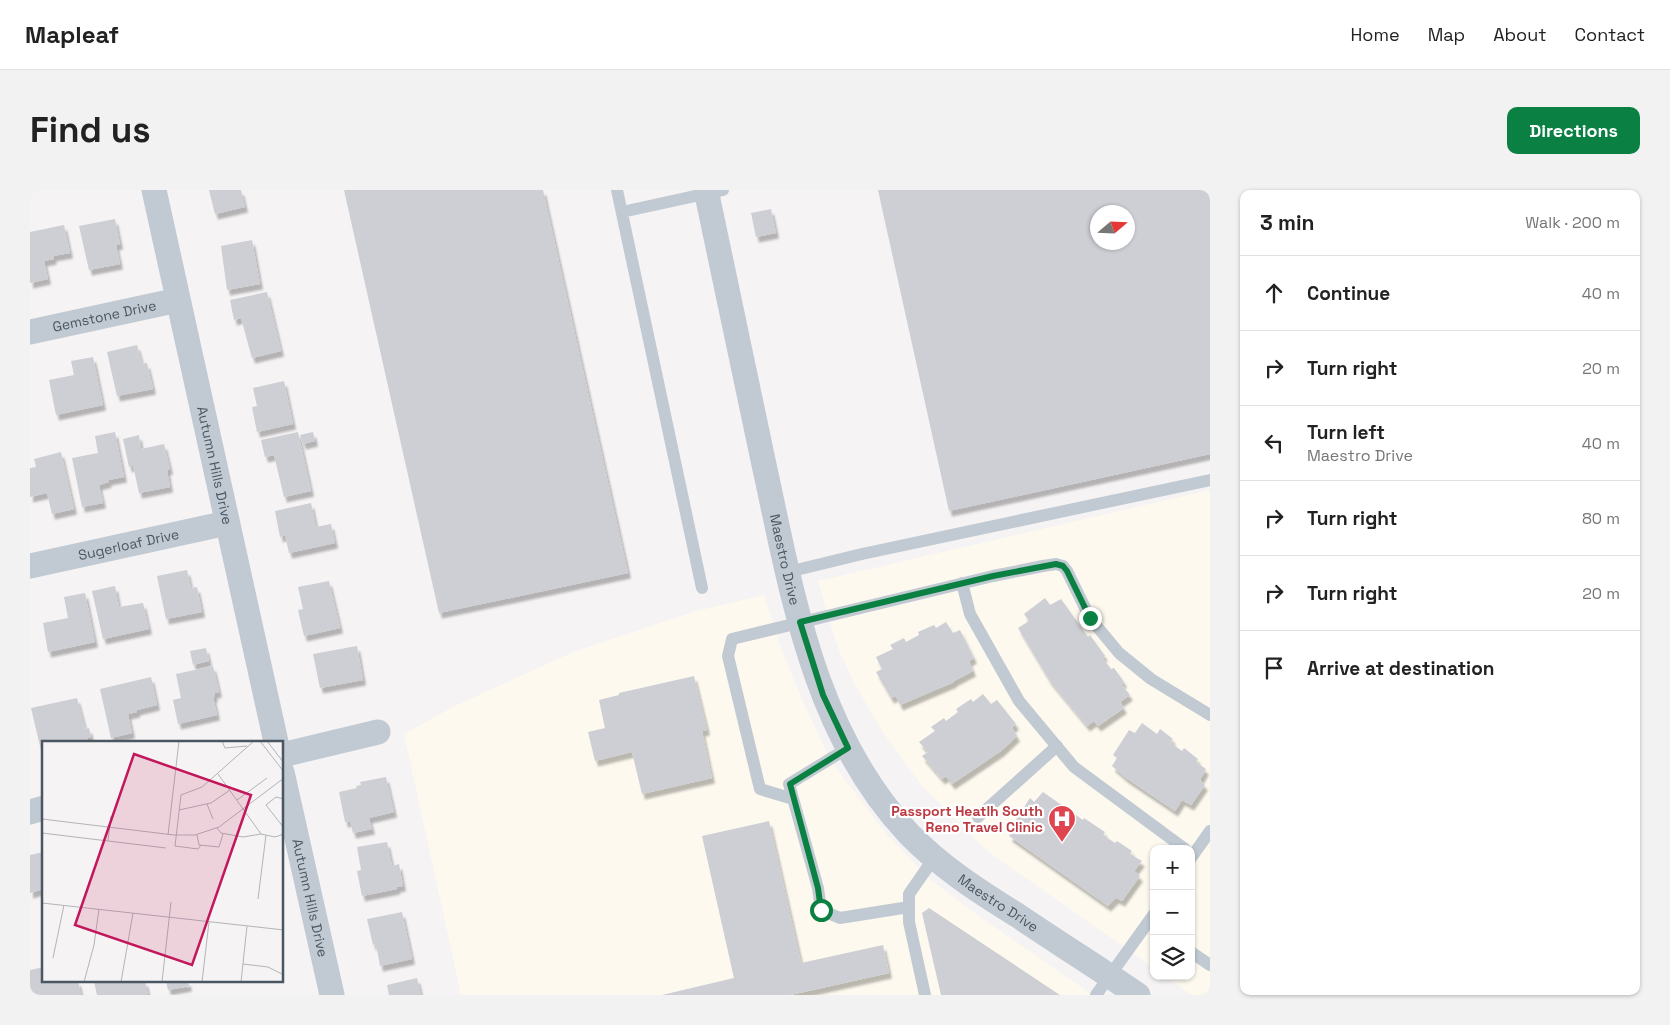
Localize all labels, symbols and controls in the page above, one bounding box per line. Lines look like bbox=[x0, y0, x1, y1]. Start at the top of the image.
text: Mapleaf bbox=[25, 19, 119, 50]
text: Home bbox=[1351, 23, 1400, 46]
text: Map bbox=[1428, 23, 1465, 46]
text: About bbox=[1493, 23, 1547, 46]
text: Contact bbox=[1575, 23, 1645, 46]
button: Directions bbox=[1507, 107, 1640, 154]
text: Find us bbox=[30, 108, 151, 152]
north arrow bbox=[1090, 205, 1135, 250]
text: 3 min bbox=[1260, 209, 1315, 236]
text: Walk · 200 m bbox=[1525, 212, 1620, 233]
icon: ahead bbox=[1260, 279, 1288, 307]
text: Continue bbox=[1307, 281, 1390, 306]
text: 40 m bbox=[1582, 283, 1620, 304]
street label: Gemstone Drive bbox=[51, 296, 158, 336]
icon: right bbox=[1260, 354, 1288, 382]
text: Turn right bbox=[1307, 356, 1397, 381]
text: 20 m bbox=[1582, 358, 1620, 379]
street label: Autumn Hills Drive bbox=[193, 404, 237, 526]
text: Turn left bbox=[1307, 420, 1385, 445]
icon: left bbox=[1260, 429, 1288, 457]
text: 40 m bbox=[1582, 433, 1620, 454]
text: Maestro Drive bbox=[1307, 445, 1413, 466]
icon: right bbox=[1260, 504, 1288, 532]
text: Turn right bbox=[1307, 506, 1397, 531]
text: 80 m bbox=[1582, 508, 1620, 529]
street label: Maestro Drive bbox=[766, 512, 804, 607]
street label: Sugerloaf Drive bbox=[77, 525, 181, 564]
icon: right bbox=[1260, 579, 1288, 607]
text: Turn right bbox=[1307, 581, 1397, 606]
text: 20 m bbox=[1582, 583, 1620, 604]
route end bbox=[1079, 607, 1102, 630]
icon: arrive bbox=[1260, 654, 1288, 682]
text: Arrive at destination bbox=[1307, 656, 1495, 681]
inset map bbox=[42, 741, 284, 982]
place label: Passport Heatlh South Reno Travel Clinic bbox=[891, 802, 1043, 836]
hospital icon: Passport Heatlh South Reno Travel Clinic bbox=[1047, 804, 1077, 843]
street label: Autumn Hills Drive bbox=[288, 837, 332, 959]
map controls bbox=[1150, 845, 1195, 980]
button: + bbox=[1150, 845, 1195, 890]
street label: Maestro Drive bbox=[954, 870, 1042, 936]
button: − bbox=[1150, 890, 1195, 935]
route start bbox=[810, 899, 833, 922]
button: layers bbox=[1150, 935, 1195, 980]

